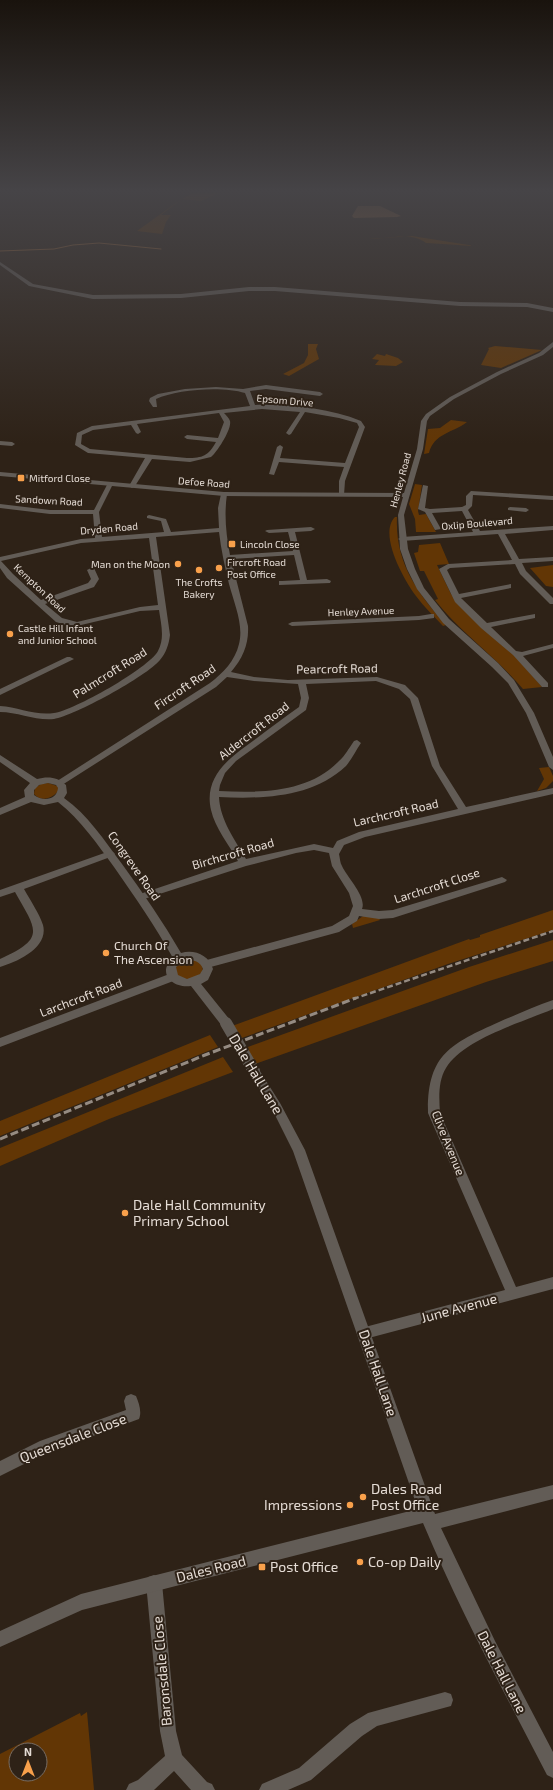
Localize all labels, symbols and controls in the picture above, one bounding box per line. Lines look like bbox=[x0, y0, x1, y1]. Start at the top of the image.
street label: Epsom Drive bbox=[256, 392, 314, 408]
street label: Henley Road bbox=[387, 451, 413, 509]
place label: Mitford Close bbox=[29, 472, 90, 484]
marker: Mitford Close bbox=[16, 473, 26, 483]
street label: Defoe Road bbox=[178, 474, 230, 490]
street label: Sandown Road bbox=[15, 492, 83, 508]
street label: Oxlip Boulevard bbox=[441, 514, 513, 532]
street label: Dryden Road bbox=[80, 519, 138, 537]
place label: Lincoln Close bbox=[240, 538, 300, 550]
marker: Lincoln Close bbox=[227, 539, 237, 549]
place label: Fircroft Road Post Office bbox=[227, 556, 286, 580]
place label: Man on the Moon bbox=[91, 558, 170, 570]
marker: Man on the Moon bbox=[173, 559, 183, 569]
street label: Kempton Road bbox=[12, 561, 68, 615]
marker: Fircroft Road Post Office bbox=[214, 563, 224, 573]
marker: The Crofts Bakery bbox=[194, 565, 204, 575]
place label: The Crofts Bakery bbox=[175, 576, 223, 600]
street label: Henley Avenue bbox=[327, 604, 395, 618]
place label: Castle Hill Infant and Junior School bbox=[18, 622, 97, 646]
marker: Castle Hill Infant and Junior School bbox=[5, 629, 15, 639]
street label: Palmcroft Road bbox=[70, 644, 149, 700]
street label: Pearcroft Road bbox=[296, 660, 378, 676]
street label: Fircroft Road bbox=[151, 661, 218, 712]
street label: Aldercroft Road bbox=[215, 698, 291, 762]
street label: Larchcroft Road bbox=[352, 795, 440, 829]
street label: Congreve Road bbox=[106, 828, 164, 903]
street label: Birchcroft Road bbox=[190, 835, 275, 871]
street label: Larchcroft Close bbox=[392, 865, 481, 905]
place label: Church Of The Ascension bbox=[114, 938, 192, 966]
marker: Church Of The Ascension bbox=[101, 948, 111, 958]
street label: Larchcroft Road bbox=[38, 975, 124, 1019]
street label: Dale Hall Lane bbox=[226, 1031, 287, 1117]
street label: Clive Avenue bbox=[430, 1108, 468, 1177]
place label: Dale Hall Community Primary School bbox=[133, 1196, 266, 1229]
marker: Dale Hall Community Primary School bbox=[120, 1208, 130, 1218]
street label: June Avenue bbox=[419, 1289, 499, 1326]
street label: Dale Hall Lane bbox=[356, 1327, 401, 1418]
street label: Queensdale Close bbox=[17, 1409, 129, 1466]
place label: Dales Road Post Office bbox=[371, 1480, 442, 1513]
marker: Dales Road Post Office bbox=[358, 1492, 368, 1502]
place label: Impressions bbox=[264, 1496, 342, 1513]
marker: Impressions bbox=[345, 1500, 355, 1510]
street label: Dales Road bbox=[174, 1552, 247, 1585]
place label: Co-op Daily bbox=[368, 1553, 442, 1570]
marker: Co-op Daily bbox=[355, 1557, 365, 1567]
place label: Post Office bbox=[270, 1558, 338, 1575]
marker: Post Office bbox=[257, 1562, 267, 1572]
street label: Baronsdale Close bbox=[148, 1615, 175, 1727]
street label: Dale Hall Lane bbox=[474, 1628, 531, 1716]
north arrow bbox=[8, 1742, 48, 1782]
text: N bbox=[24, 1745, 32, 1758]

